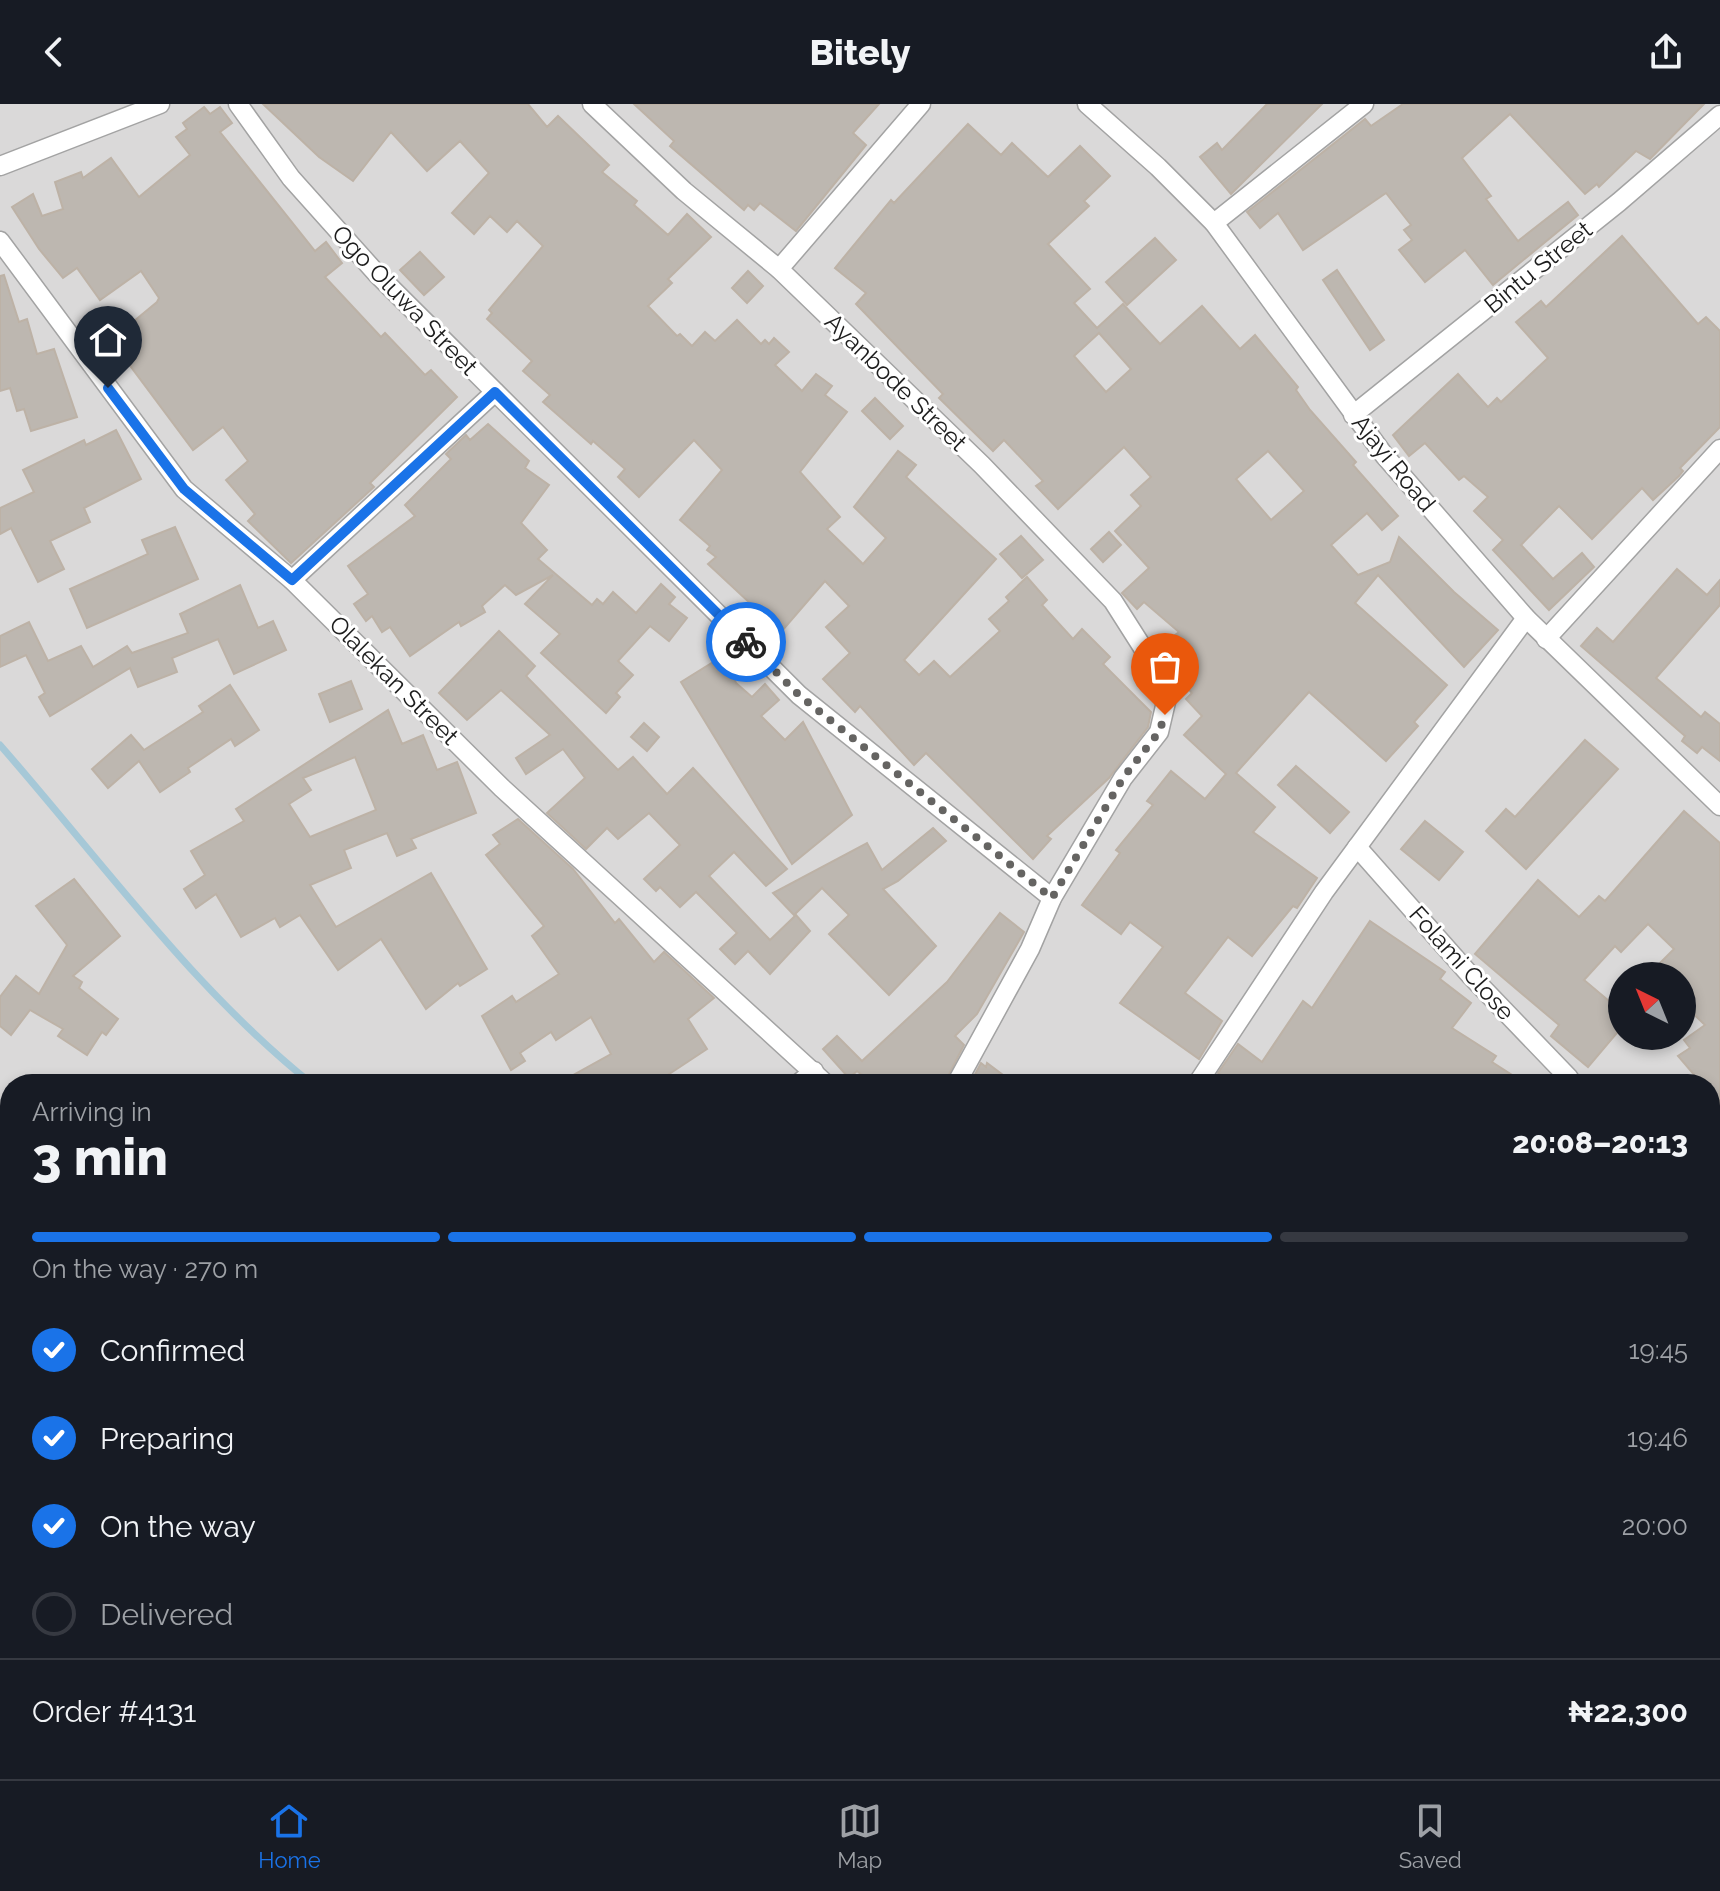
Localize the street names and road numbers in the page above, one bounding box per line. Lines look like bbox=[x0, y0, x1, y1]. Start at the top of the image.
street label: Bintu Street bbox=[1478, 215, 1598, 319]
street label: Ogo Oluwa Street bbox=[326, 219, 484, 381]
street label: Ayanbode Street bbox=[819, 307, 973, 457]
street label: Ajayi Road bbox=[1346, 409, 1442, 517]
street label: Olalekan Street bbox=[323, 609, 465, 751]
street label: Folami Close bbox=[1403, 900, 1521, 1026]

